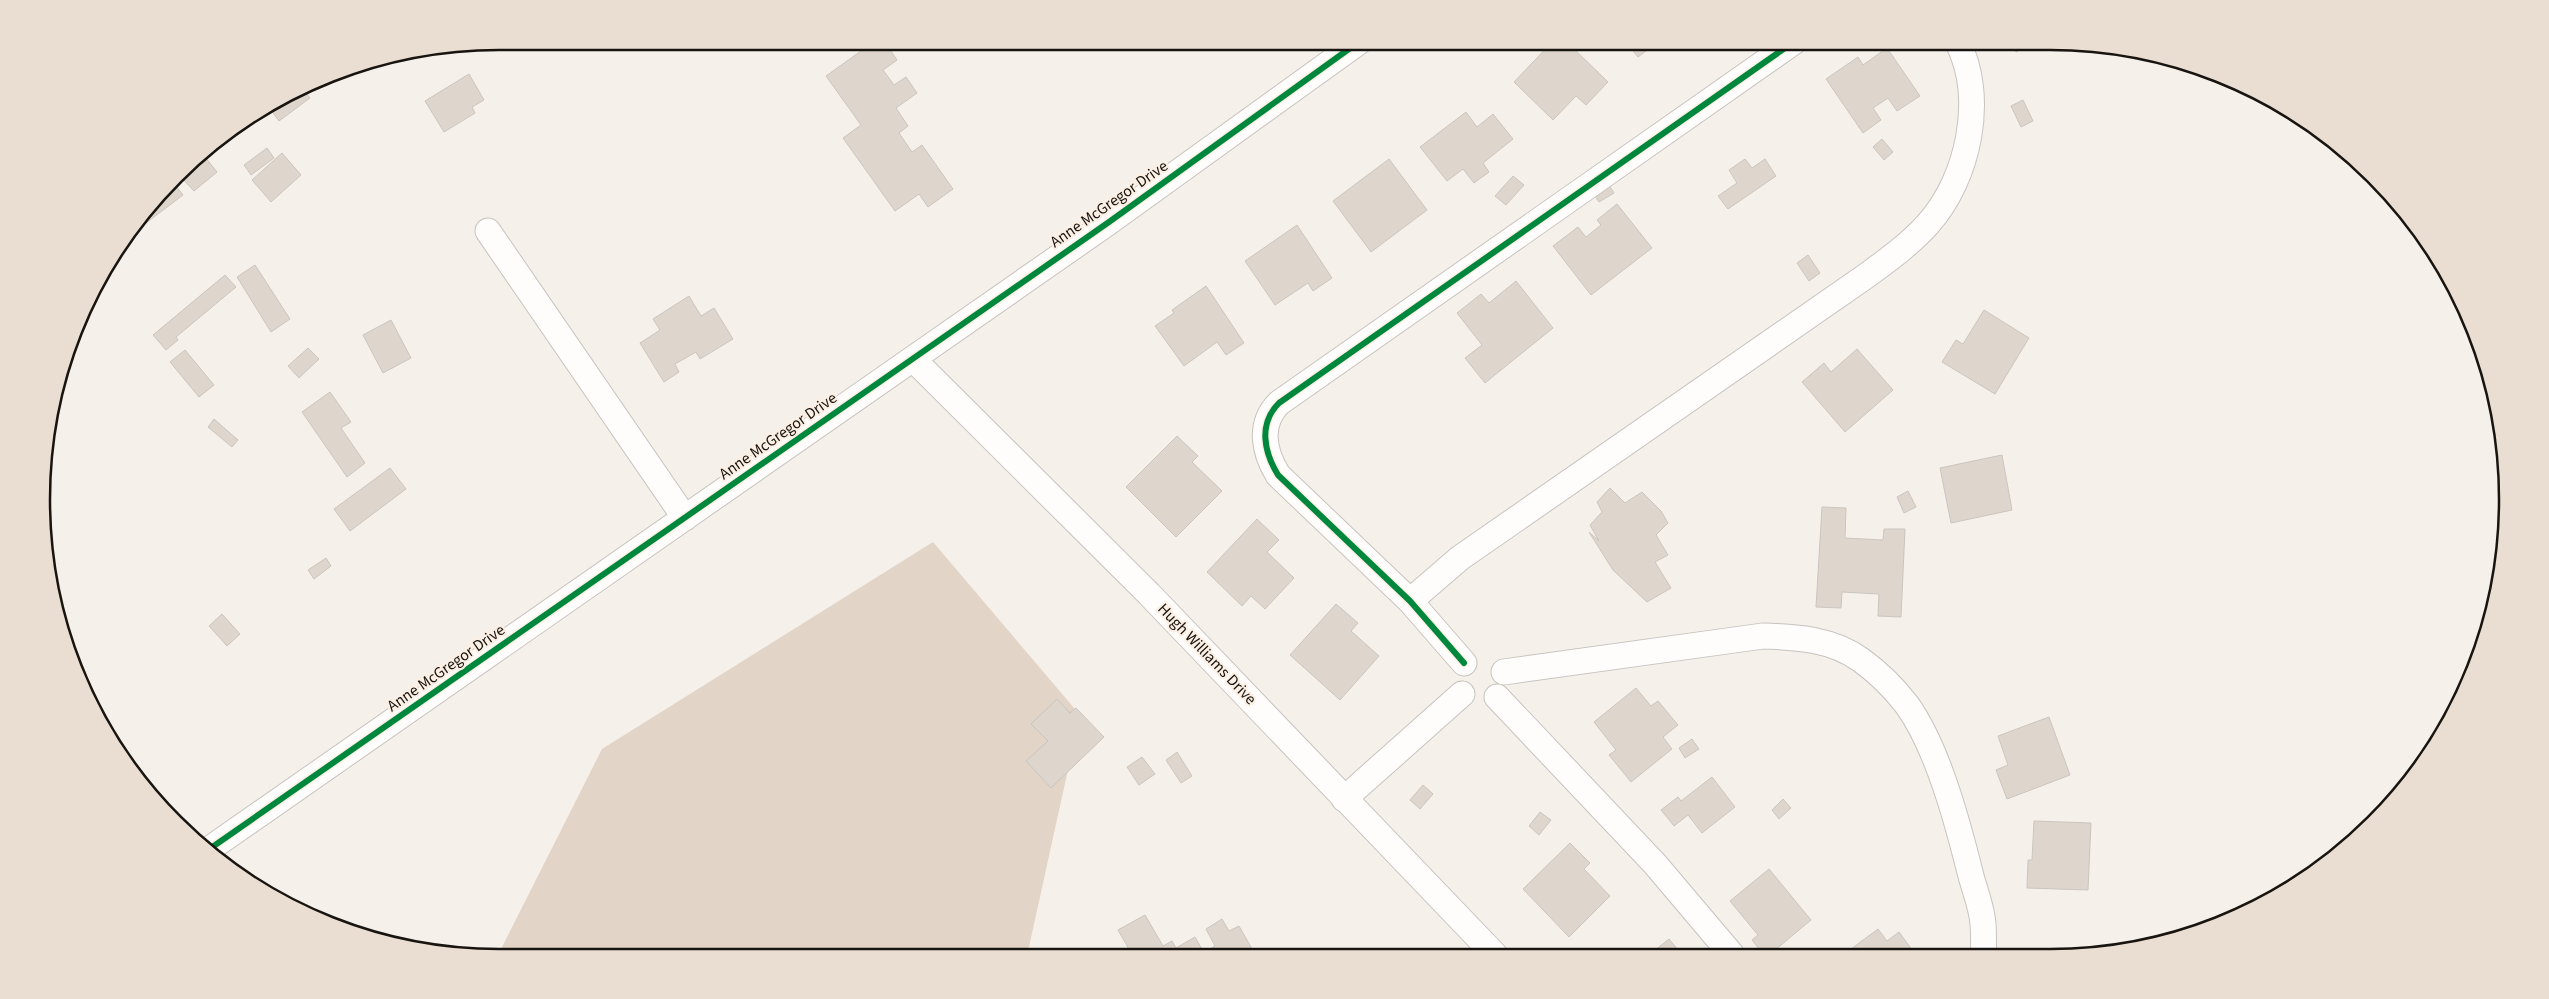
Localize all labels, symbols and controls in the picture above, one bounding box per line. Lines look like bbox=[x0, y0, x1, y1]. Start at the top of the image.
street label: Anne McGregor Drive bbox=[1046, 155, 1172, 253]
street label: Anne McGregor Drive bbox=[715, 387, 841, 485]
street label: Hugh Williams Drive bbox=[1153, 598, 1261, 710]
street label: Anne McGregor Drive bbox=[383, 619, 509, 717]

